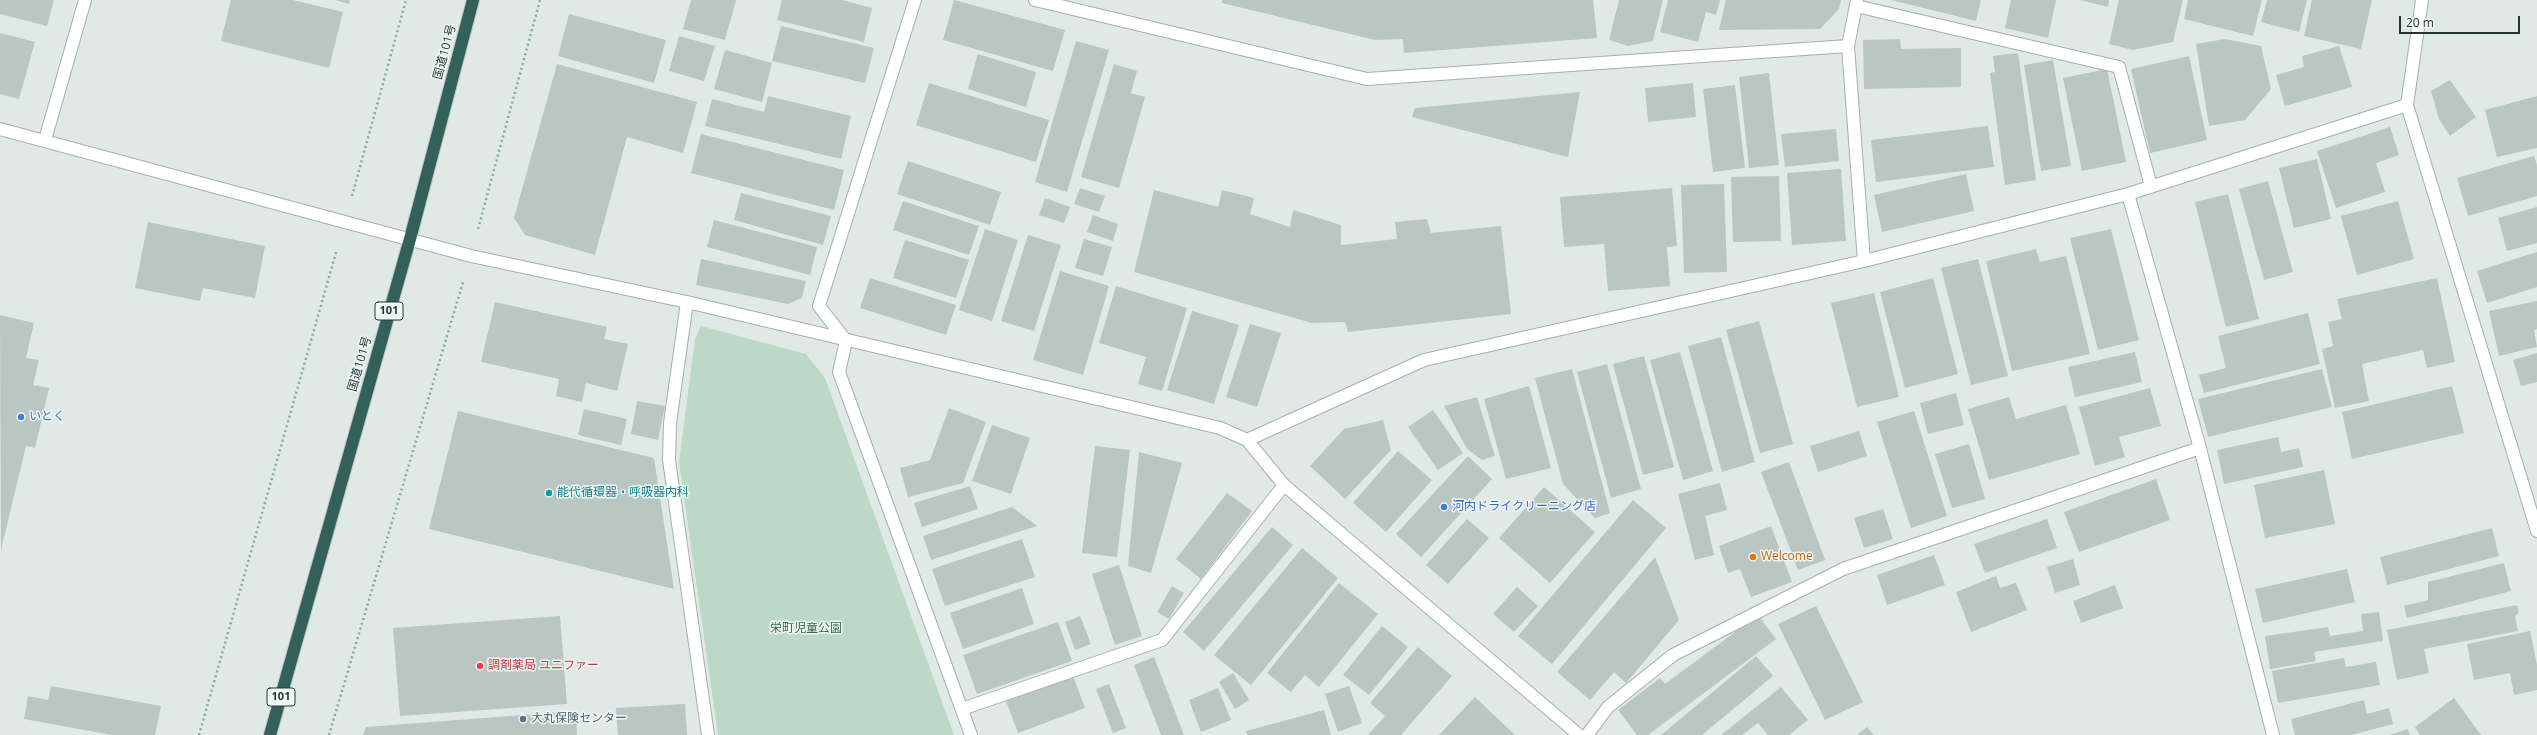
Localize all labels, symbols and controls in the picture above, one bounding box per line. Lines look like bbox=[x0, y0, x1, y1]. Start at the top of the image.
scale bar bbox=[2401, 8, 2522, 34]
text: 20 m bbox=[2406, 14, 2434, 31]
street label: 国道101号 bbox=[431, 23, 459, 81]
road number: 101 bbox=[375, 302, 403, 320]
street label: 国道101号 bbox=[345, 335, 375, 393]
place label: いとく bbox=[29, 410, 65, 424]
marker: いとく bbox=[16, 412, 26, 422]
place label: 能代循環器・呼吸器内科 bbox=[557, 486, 689, 500]
marker: 能代循環器・呼吸器内科 bbox=[544, 488, 554, 498]
place label: 河内ドライクリーニング店 bbox=[1452, 500, 1596, 514]
marker: 河内ドライクリーニング店 bbox=[1439, 502, 1449, 512]
place label: Welcome bbox=[1761, 550, 1813, 564]
marker: Welcome bbox=[1748, 552, 1758, 562]
park label: 栄町児童公園 bbox=[770, 622, 842, 636]
place label: 調剤薬局 ユニファー bbox=[488, 659, 599, 673]
marker: 調剤薬局 ユニファー bbox=[475, 661, 485, 671]
road number: 101 bbox=[267, 688, 295, 706]
place label: 大丸保険センター bbox=[531, 712, 627, 726]
marker: 大丸保険センター bbox=[518, 714, 528, 724]

